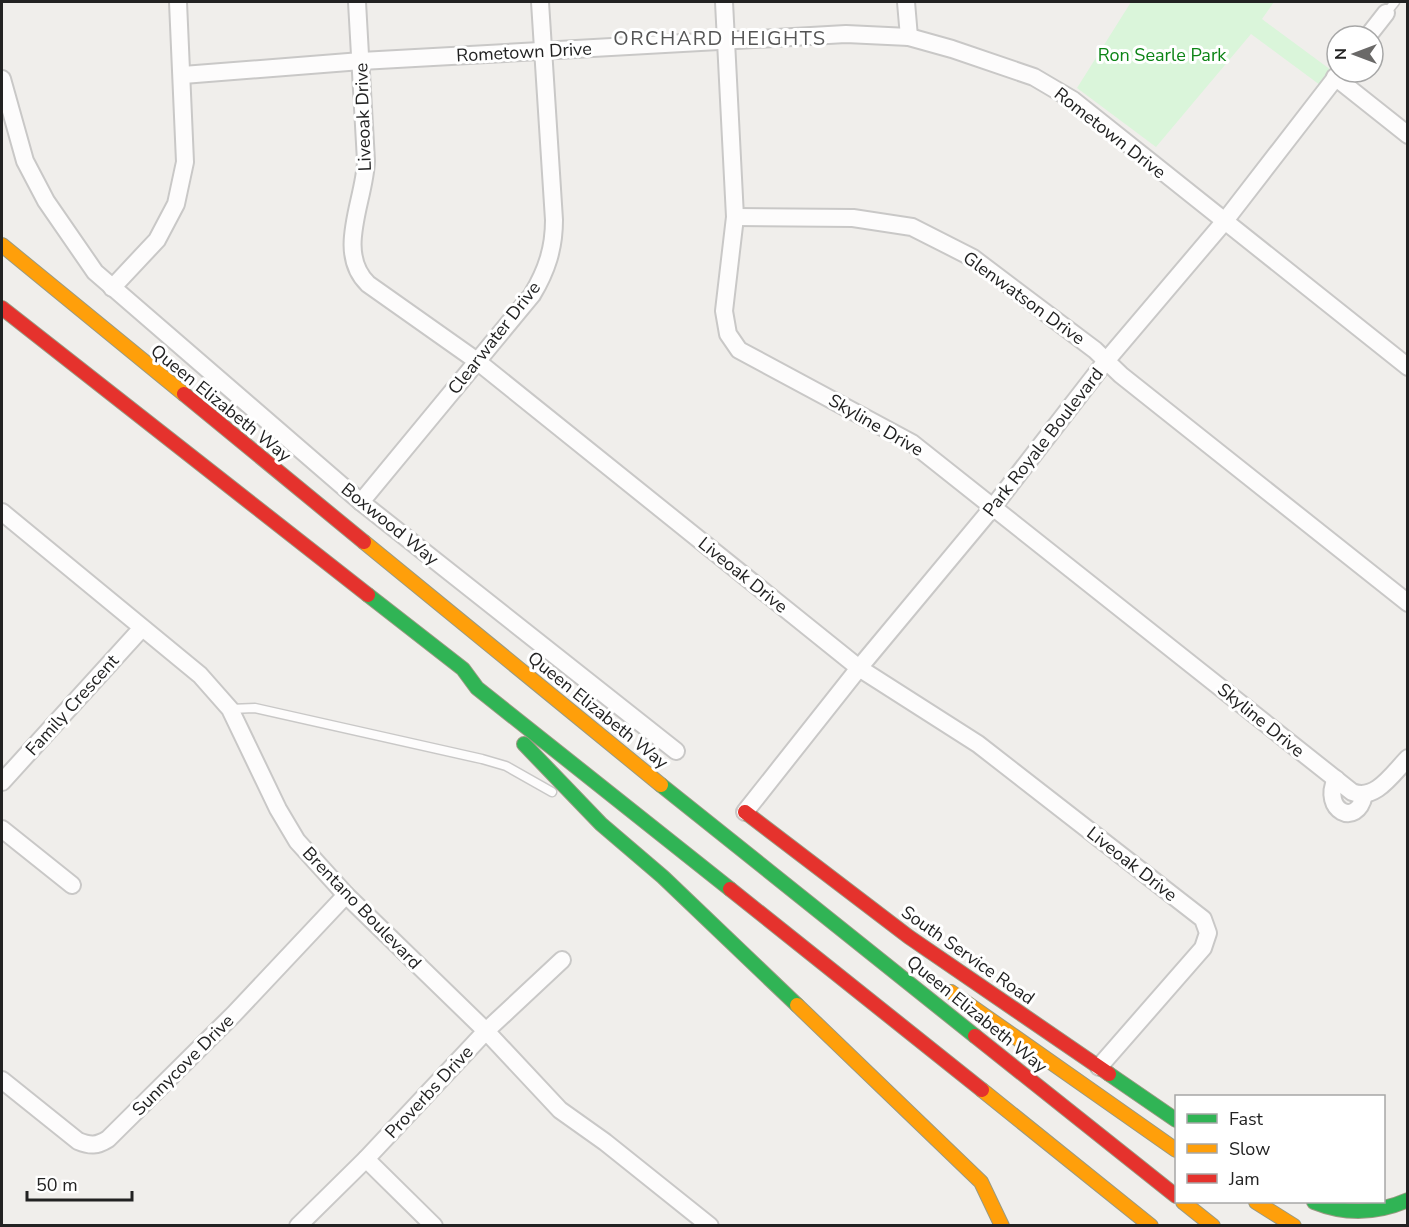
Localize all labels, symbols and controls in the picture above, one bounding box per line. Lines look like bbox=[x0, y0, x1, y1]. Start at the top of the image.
north arrow bbox=[1325, 24, 1385, 84]
district label: ORCHARD HEIGHTS bbox=[613, 25, 827, 52]
street label: Rometown Drive bbox=[456, 36, 592, 68]
park label: Ron Searle Park bbox=[1098, 43, 1227, 67]
text: N bbox=[1330, 48, 1352, 60]
street label: Liveoak Drive bbox=[349, 62, 377, 172]
street label: Rometown Drive bbox=[1049, 82, 1171, 184]
street label: Glenwatson Drive bbox=[958, 246, 1090, 350]
street label: Clearwater Drive bbox=[442, 276, 546, 400]
street label: Queen Elizabeth Way bbox=[146, 339, 297, 468]
street label: Park Royale Boulevard bbox=[977, 363, 1109, 521]
street label: Skyline Drive bbox=[824, 388, 928, 462]
street label: Boxwood Way bbox=[336, 477, 444, 571]
street label: Liveoak Drive bbox=[693, 532, 793, 618]
street label: Queen Elizabeth Way bbox=[523, 646, 674, 775]
street label: Family Crescent bbox=[20, 649, 124, 761]
street label: Skyline Drive bbox=[1212, 677, 1310, 763]
street label: Liveoak Drive bbox=[1082, 821, 1182, 907]
street label: Brentano Boulevard bbox=[297, 842, 427, 974]
street label: South Service Road bbox=[897, 900, 1039, 1010]
street label: Queen Elizabeth Way bbox=[902, 950, 1053, 1079]
street label: Sunnycove Drive bbox=[127, 1009, 239, 1121]
street label: Proverbs Drive bbox=[380, 1040, 478, 1144]
legend bbox=[1175, 1095, 1385, 1203]
text: Fast bbox=[1229, 1107, 1264, 1131]
text: Slow bbox=[1229, 1137, 1270, 1161]
scale bar bbox=[27, 1164, 132, 1202]
text: Jam bbox=[1228, 1167, 1260, 1191]
text: 50 m bbox=[36, 1173, 78, 1197]

